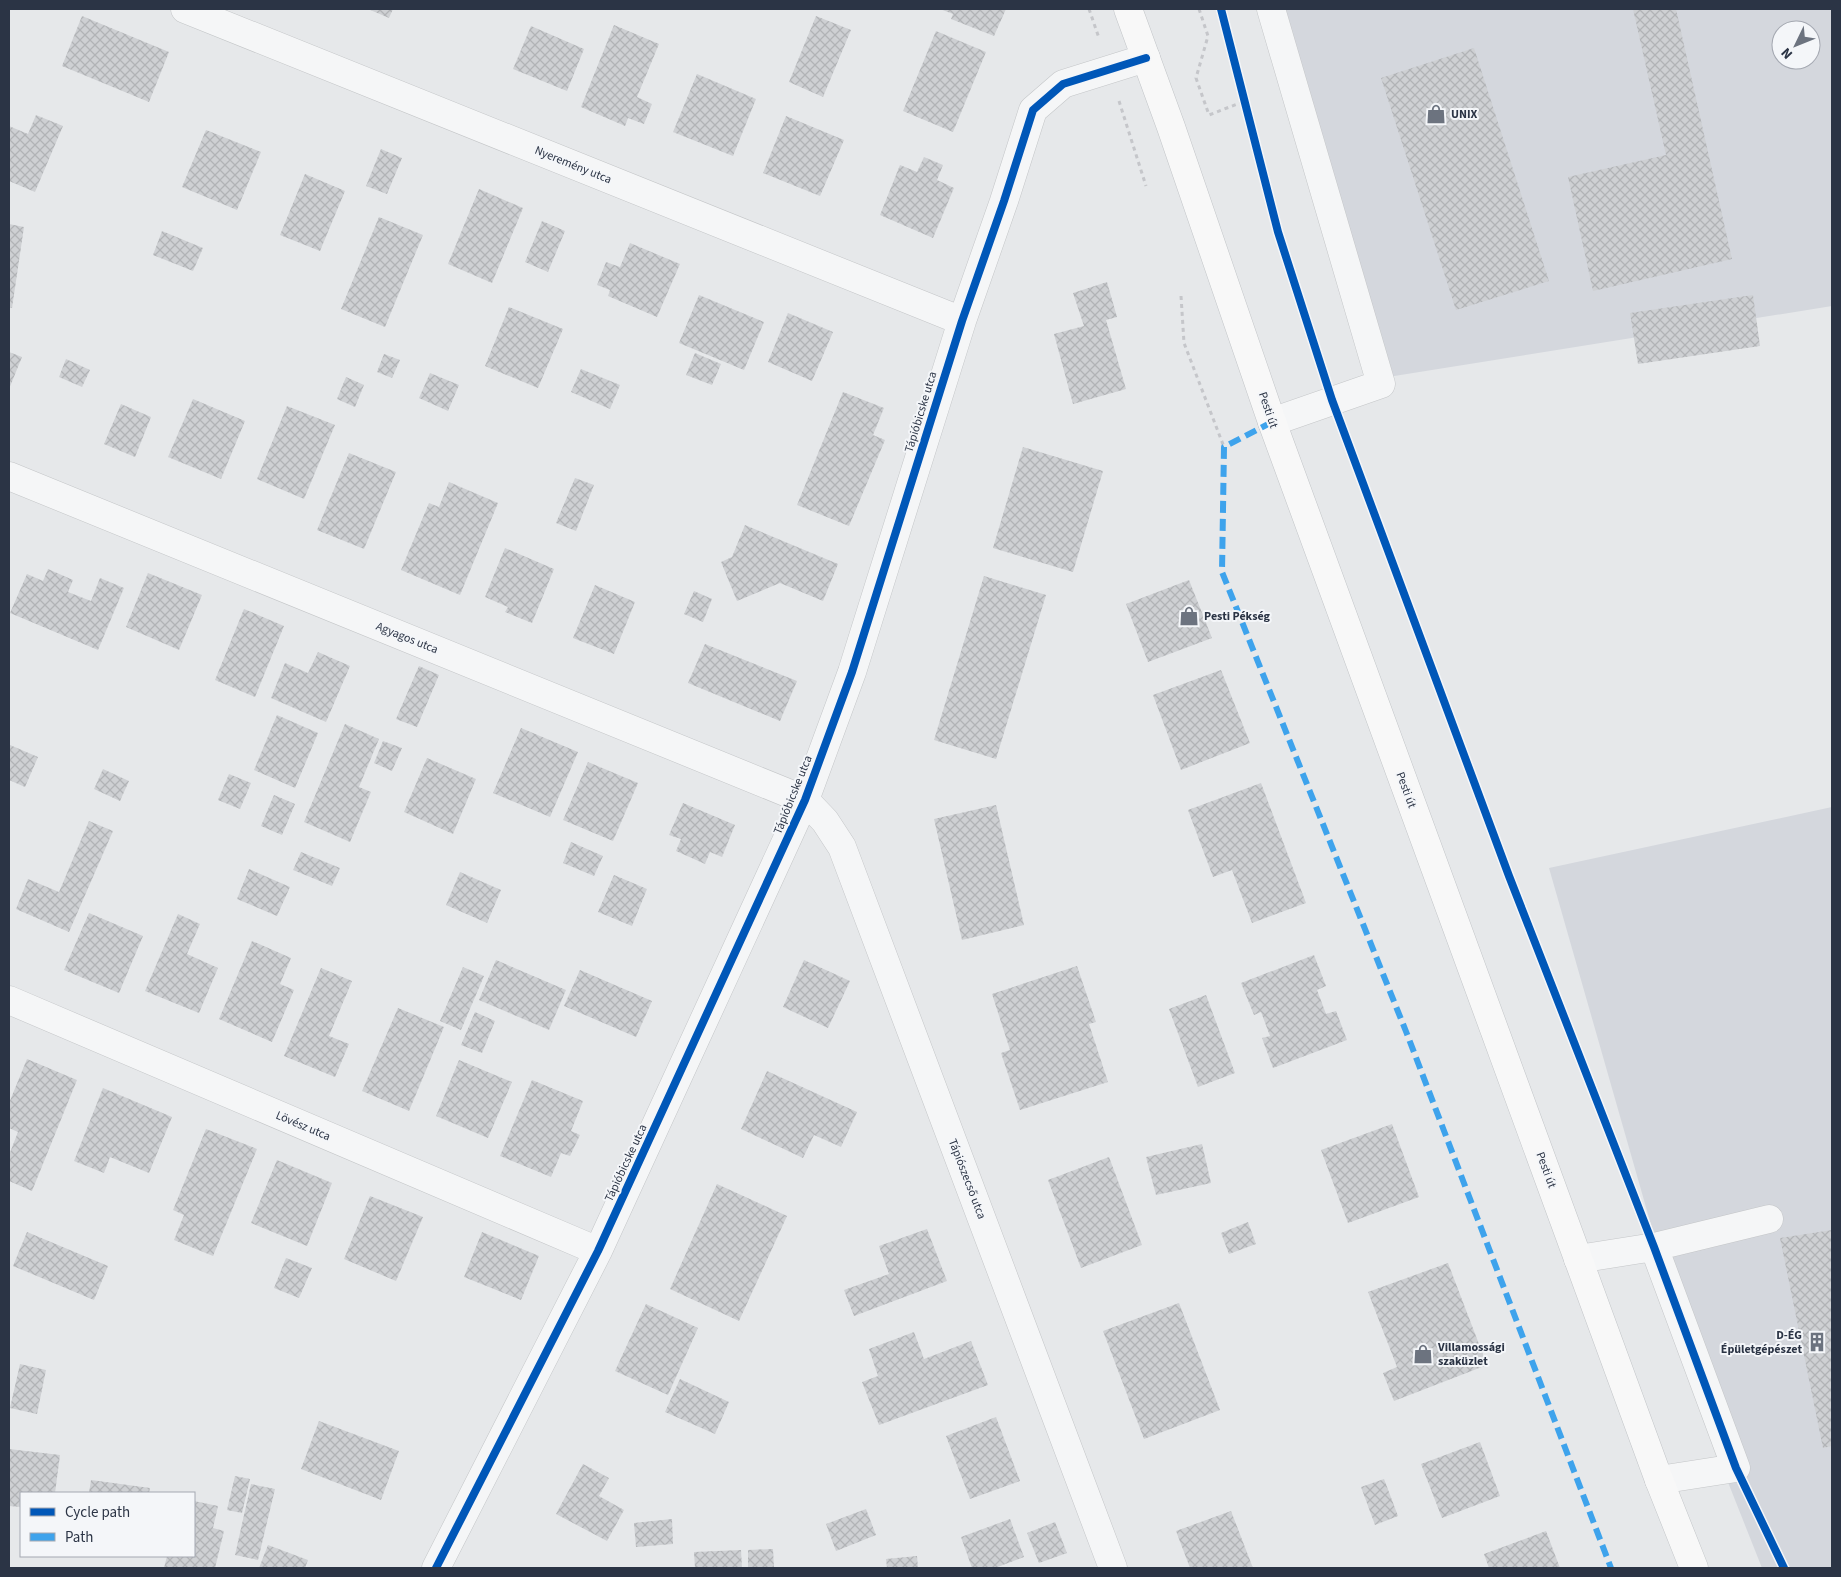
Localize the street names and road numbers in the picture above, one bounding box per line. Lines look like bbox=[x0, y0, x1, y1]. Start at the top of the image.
street label: Nyeremény utca bbox=[532, 142, 614, 188]
street label: Tápióbicske utca bbox=[901, 369, 941, 455]
street label: Pesti út bbox=[1254, 390, 1282, 430]
street label: Agyagos utca bbox=[373, 618, 441, 658]
street label: Tápióbicske utca bbox=[769, 753, 817, 837]
street label: Pesti út bbox=[1392, 770, 1420, 810]
street label: Lövész utca bbox=[273, 1107, 333, 1145]
street label: Tápióbicske utca bbox=[601, 1121, 651, 1205]
street label: Tápiószecső utca bbox=[944, 1136, 990, 1222]
street label: Pesti út bbox=[1532, 1150, 1560, 1190]

